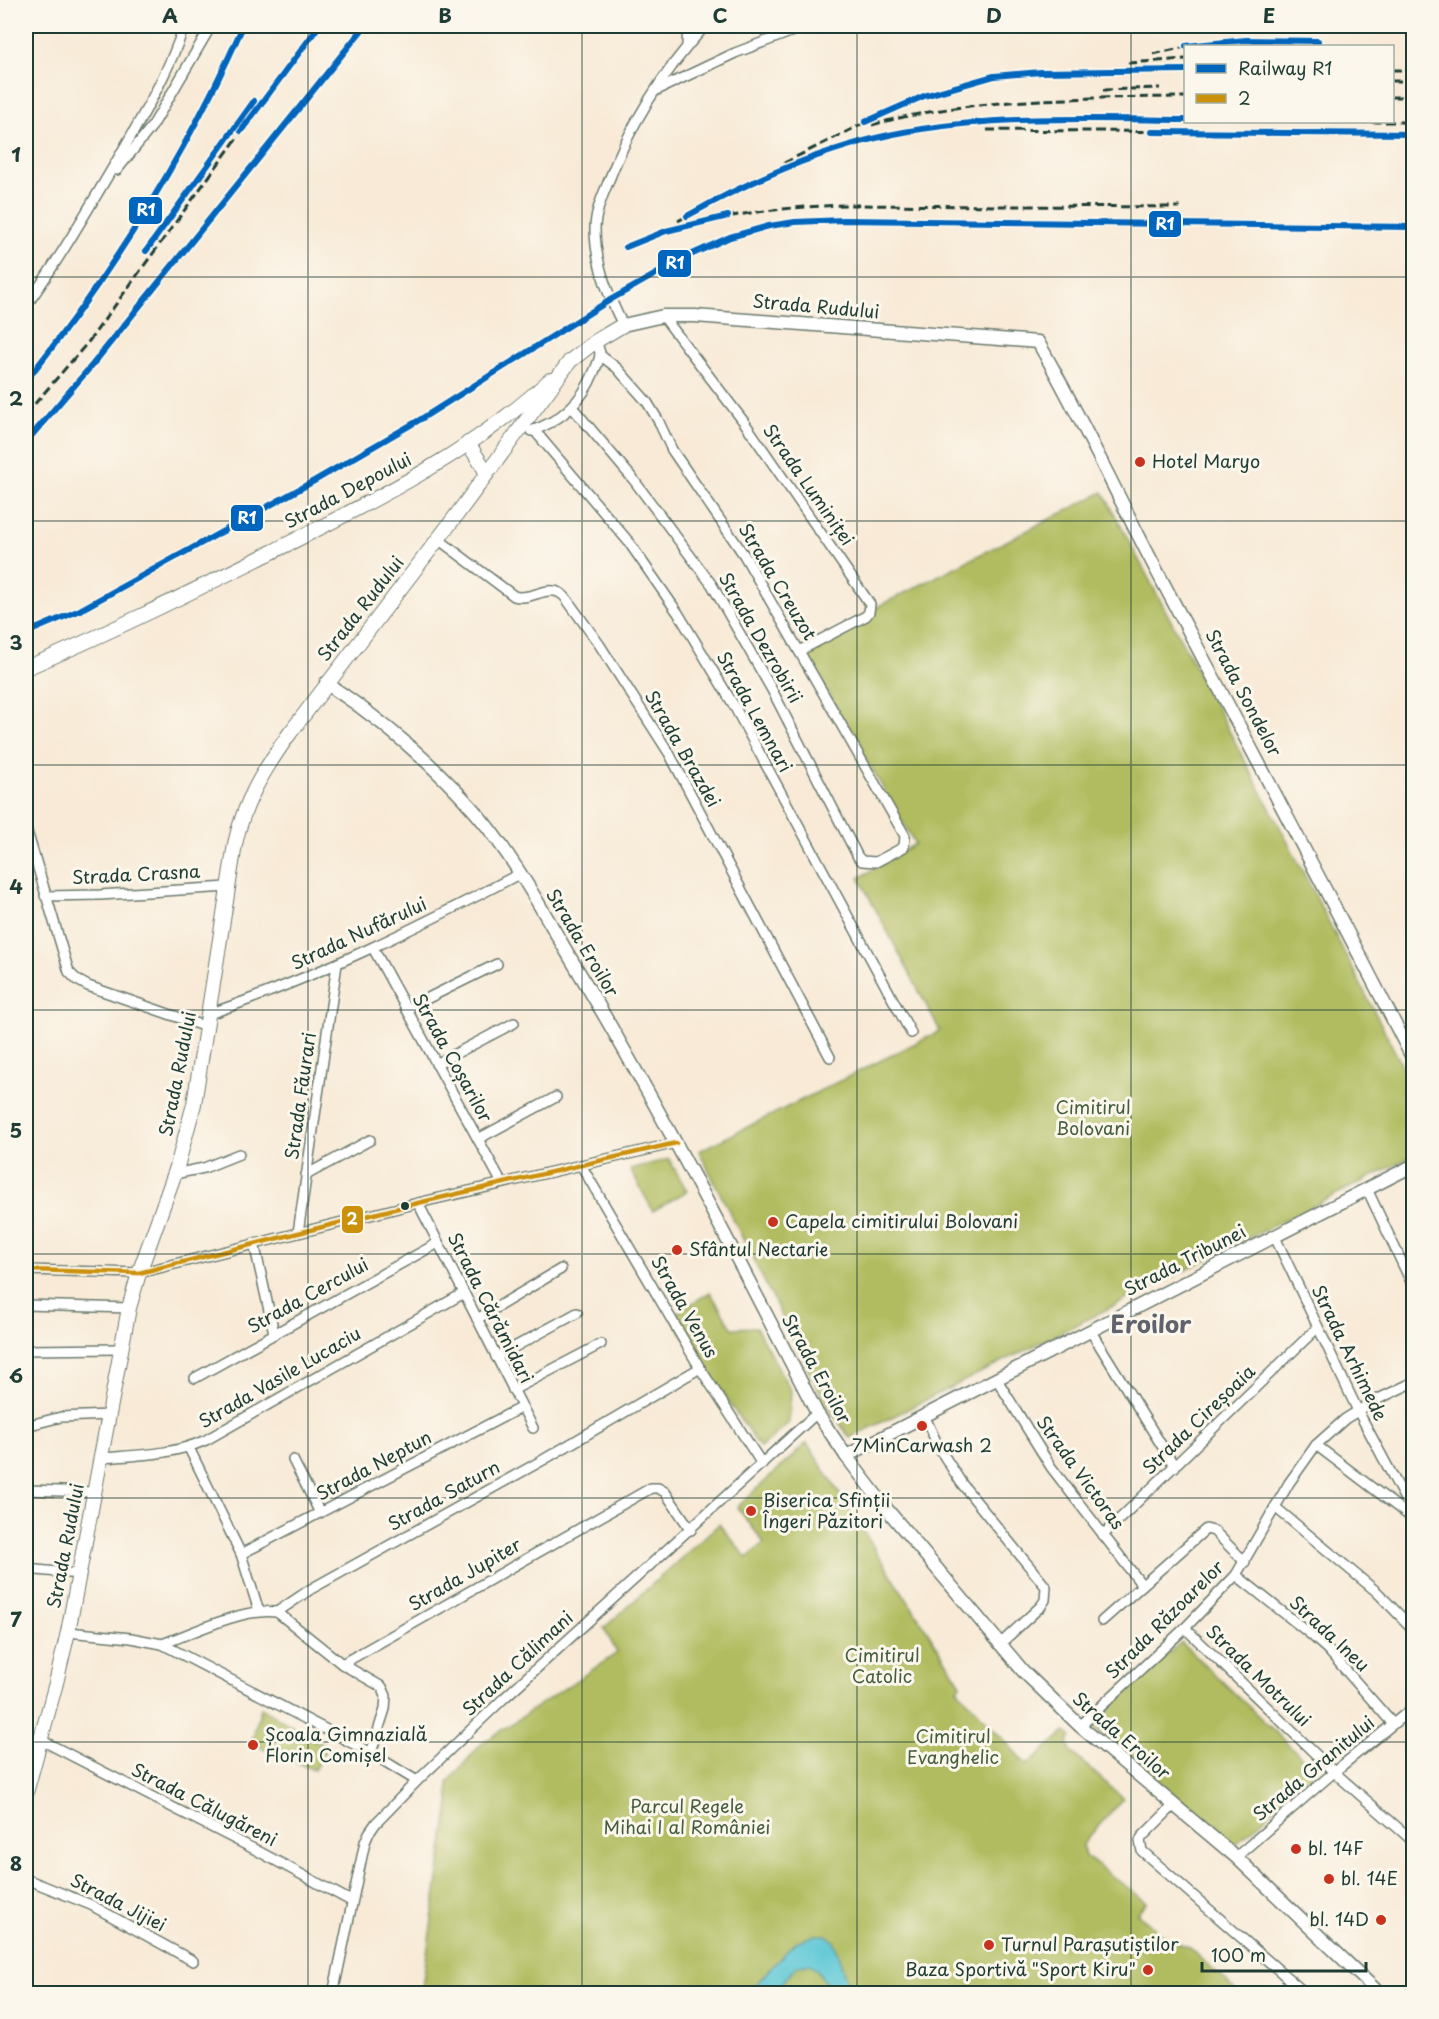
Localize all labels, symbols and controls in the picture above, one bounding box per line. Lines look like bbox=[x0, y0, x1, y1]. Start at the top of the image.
text: A bbox=[162, 0, 178, 30]
text: B bbox=[438, 0, 452, 30]
text: C bbox=[712, 0, 728, 30]
text: D bbox=[986, 0, 1002, 30]
text: E bbox=[1263, 0, 1275, 30]
legend bbox=[1184, 45, 1394, 123]
text: Railway R1 bbox=[1238, 54, 1332, 81]
text: 2 bbox=[1238, 84, 1251, 111]
text: 1 bbox=[11, 139, 21, 169]
line badge: R1 bbox=[128, 196, 163, 225]
text: R1 bbox=[137, 197, 156, 221]
line badge: R1 bbox=[1148, 210, 1182, 238]
text: R1 bbox=[1156, 211, 1175, 235]
line badge: R1 bbox=[657, 249, 692, 278]
text: R1 bbox=[666, 250, 685, 274]
street label: Strada Rudului bbox=[752, 287, 881, 325]
text: 2 bbox=[9, 383, 23, 413]
street label: Strada Luminiței bbox=[757, 418, 861, 551]
street label: Strada Depoului bbox=[279, 445, 416, 535]
place label: Hotel Maryo bbox=[1152, 447, 1260, 474]
marker: Hotel Maryo bbox=[1133, 455, 1147, 469]
line badge: R1 bbox=[230, 504, 264, 532]
text: R1 bbox=[238, 505, 257, 529]
street label: Strada Creuzot bbox=[733, 518, 824, 645]
street label: Strada Rudului bbox=[310, 550, 410, 667]
street label: Strada Dezrobirii bbox=[713, 567, 810, 708]
street label: Strada Sondelor bbox=[1199, 624, 1290, 761]
text: 3 bbox=[9, 627, 23, 657]
street label: Strada Lemnari bbox=[711, 646, 800, 777]
street label: Strada Brazdei bbox=[639, 685, 728, 812]
street label: Strada Crasna bbox=[71, 857, 201, 890]
text: 4 bbox=[9, 871, 23, 901]
street label: Strada Eroilor bbox=[540, 883, 627, 1002]
street label: Strada Nufărului bbox=[286, 889, 431, 976]
street label: Strada Coșarilor bbox=[407, 988, 500, 1127]
street label: Strada Rudului bbox=[151, 1009, 202, 1139]
street label: Strada Făurari bbox=[277, 1030, 322, 1161]
park label: Cimitirul Bolovani bbox=[1055, 1093, 1131, 1141]
text: 5 bbox=[10, 1115, 22, 1145]
unlabelled marker bbox=[399, 1200, 411, 1212]
line badge: 2 bbox=[341, 1205, 364, 1234]
text: 2 bbox=[346, 1206, 358, 1230]
place label: Capela cimitirului Bolovani bbox=[785, 1207, 1018, 1234]
marker: Capela cimitirului Bolovani bbox=[766, 1215, 780, 1229]
street label: Strada Tribunei bbox=[1119, 1217, 1250, 1302]
street label: Strada Cărămidari bbox=[442, 1227, 541, 1387]
place label: Sfântul Nectarie bbox=[689, 1235, 828, 1262]
marker: Sfântul Nectarie bbox=[670, 1243, 684, 1257]
street label: Strada Cercului bbox=[242, 1250, 373, 1339]
street label: Strada Venus bbox=[645, 1250, 726, 1362]
street label: Strada Arhimede bbox=[1306, 1280, 1395, 1425]
district label: Eroilor bbox=[1111, 1305, 1192, 1341]
street label: Strada Eroilor bbox=[776, 1308, 859, 1429]
street label: Strada Vasile Lucaciu bbox=[193, 1319, 365, 1434]
street label: Strada Cireșoaia bbox=[1135, 1357, 1261, 1480]
text: 6 bbox=[9, 1360, 23, 1390]
street label: Strada Victoras bbox=[1031, 1409, 1132, 1535]
marker: 7MinCarwash 2 bbox=[915, 1419, 929, 1433]
street label: Strada Neptun bbox=[311, 1423, 436, 1507]
place label: 7MinCarwash 2 bbox=[852, 1431, 992, 1458]
street label: Strada Saturn bbox=[382, 1453, 504, 1537]
street label: Strada Rudului bbox=[39, 1481, 90, 1611]
place label: Biserica Sfinții Îngeri Păzitori bbox=[763, 1486, 890, 1534]
marker: Biserica Sfinții Îngeri Păzitori bbox=[744, 1504, 758, 1518]
street label: Strada Jupiter bbox=[403, 1530, 526, 1617]
street label: Strada Răzoarelor bbox=[1098, 1553, 1230, 1684]
street label: Strada Ineu bbox=[1284, 1589, 1376, 1677]
text: 7 bbox=[10, 1604, 22, 1634]
street label: Strada Călimani bbox=[455, 1604, 579, 1722]
street label: Strada Motrului bbox=[1200, 1618, 1318, 1732]
park label: Cimitirul Catolic bbox=[844, 1641, 920, 1689]
street label: Strada Eroilor bbox=[1067, 1685, 1177, 1786]
street label: Strada Granitului bbox=[1246, 1709, 1380, 1827]
place label: Școala Gimnazială Florin Comișel bbox=[265, 1720, 428, 1768]
park label: Cimitirul Evanghelic bbox=[907, 1722, 999, 1770]
marker: Școala Gimnazială Florin Comișel bbox=[246, 1738, 260, 1752]
street label: Strada Călugăreni bbox=[127, 1755, 282, 1852]
park label: Parcul Regele Mihai I al României bbox=[604, 1792, 770, 1840]
place label: bl. 14F bbox=[1308, 1834, 1364, 1861]
marker: bl. 14F bbox=[1289, 1842, 1303, 1856]
text: 8 bbox=[10, 1848, 22, 1878]
place label: bl. 14E bbox=[1341, 1864, 1398, 1891]
street label: Strada Jijiei bbox=[66, 1866, 171, 1937]
marker: bl. 14E bbox=[1322, 1872, 1336, 1886]
place label: bl. 14D bbox=[1310, 1905, 1369, 1932]
marker: bl. 14D bbox=[1374, 1913, 1388, 1927]
place label: Turnul Parașutiștilor bbox=[1001, 1930, 1179, 1957]
scale bar bbox=[1202, 1935, 1366, 1973]
marker: Turnul Parașutiștilor bbox=[982, 1938, 996, 1952]
text: 100 m bbox=[1211, 1941, 1266, 1968]
place label: Baza Sportivă "Sport Kiru" bbox=[905, 1955, 1136, 1982]
marker: Baza Sportivă "Sport Kiru" bbox=[1141, 1963, 1155, 1977]

